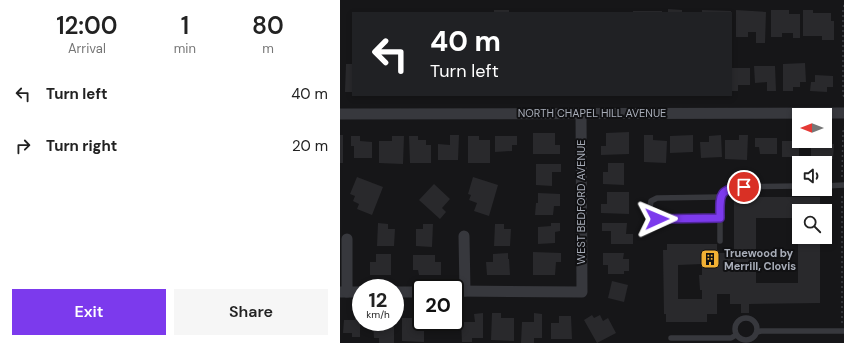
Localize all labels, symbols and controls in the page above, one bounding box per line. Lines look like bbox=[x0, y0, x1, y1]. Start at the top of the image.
text: 12:00 bbox=[56, 10, 118, 41]
text: 1 bbox=[181, 10, 189, 41]
text: 80 bbox=[252, 10, 284, 41]
text: 40 m bbox=[430, 23, 501, 60]
icon: left bbox=[364, 28, 416, 80]
text: Arrival bbox=[68, 40, 106, 57]
text: min bbox=[174, 40, 196, 57]
text: m bbox=[262, 40, 274, 57]
text: Turn left bbox=[430, 59, 499, 83]
icon: left bbox=[12, 83, 34, 105]
text: Turn left bbox=[46, 84, 107, 104]
text: 40 m bbox=[291, 84, 328, 104]
street label: NORTH CHAPEL HILL AVENUE bbox=[518, 106, 666, 120]
north arrow bbox=[792, 108, 832, 148]
map controls bbox=[792, 108, 832, 244]
icon: right bbox=[12, 135, 34, 157]
text: Turn right bbox=[46, 136, 117, 156]
text: 20 m bbox=[292, 136, 328, 156]
street label: WEST BEDFORD AVENUE bbox=[574, 140, 588, 264]
button: sound bbox=[792, 156, 832, 196]
pin bbox=[727, 170, 761, 204]
icon: arrive bbox=[733, 176, 755, 198]
position arrow bbox=[636, 198, 678, 240]
button: search bbox=[792, 204, 832, 244]
place label: Truewood by Merrill, Clovis bbox=[724, 246, 796, 273]
building icon: Truewood by Merrill, Clovis bbox=[699, 248, 721, 270]
speed limit sign: 20 bbox=[412, 279, 464, 331]
text: 12 bbox=[369, 287, 387, 313]
button: Exit bbox=[12, 289, 166, 335]
button: Share bbox=[174, 289, 328, 335]
text: km/h bbox=[366, 308, 390, 321]

